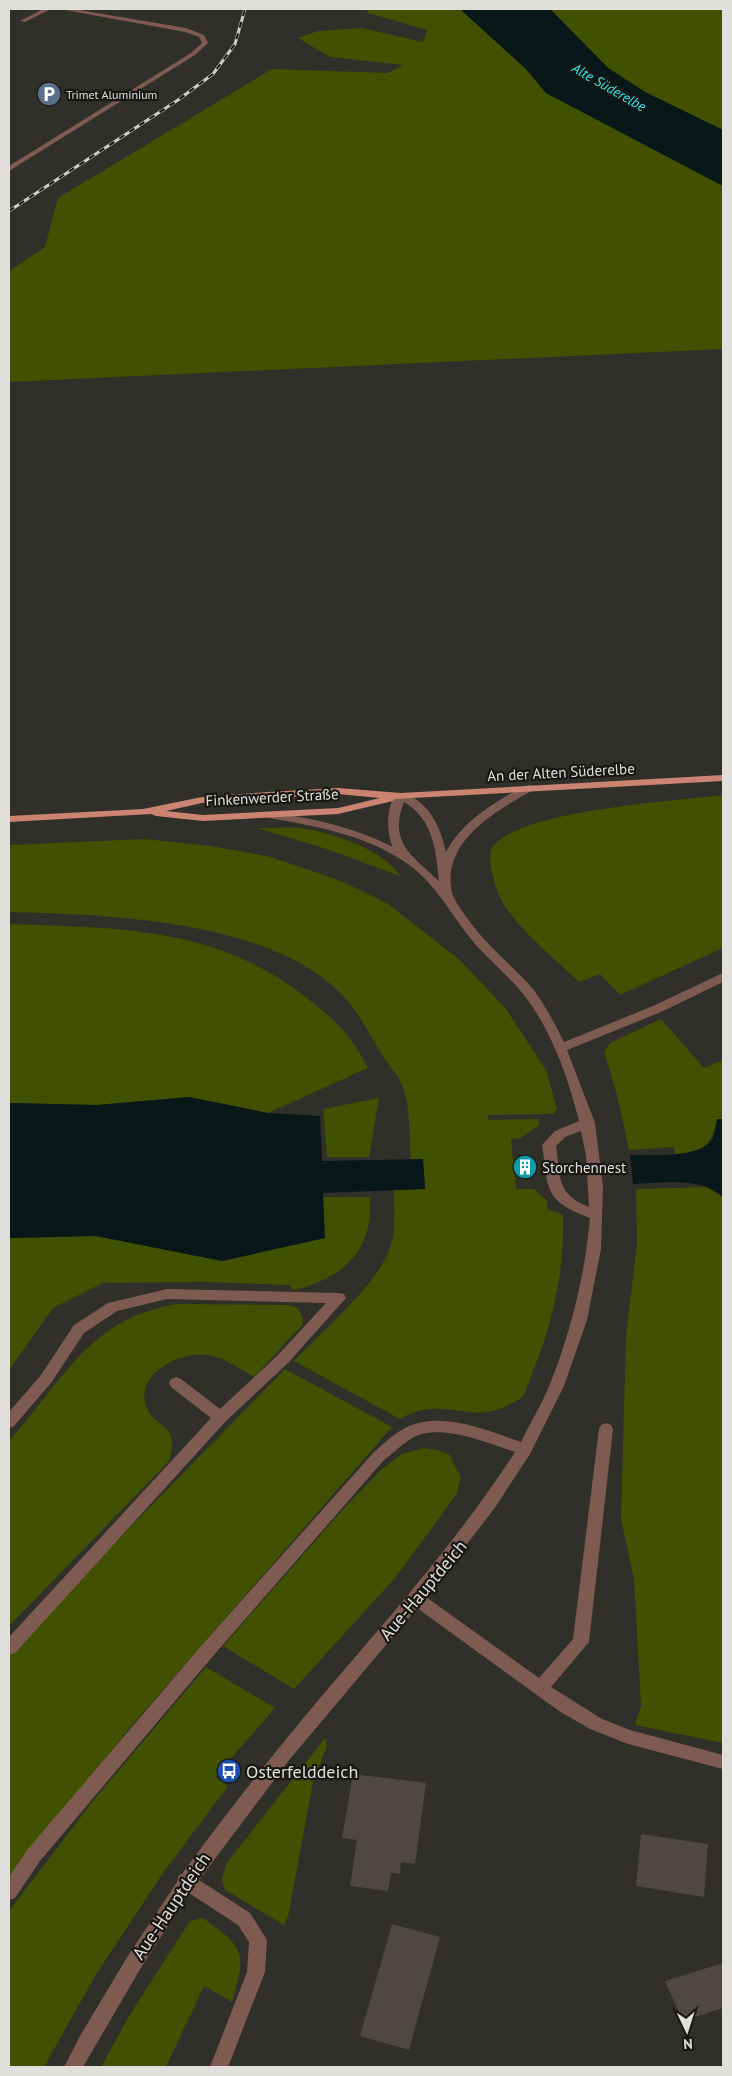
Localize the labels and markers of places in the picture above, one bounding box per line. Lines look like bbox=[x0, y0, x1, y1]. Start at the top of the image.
parking icon: Trimet Aluminium bbox=[36, 81, 62, 107]
place label: Trimet Aluminium bbox=[66, 87, 157, 102]
building icon: Storchennest bbox=[512, 1154, 538, 1180]
place label: Storchennest bbox=[542, 1158, 626, 1177]
bus stop icon: Osterfelddeich bbox=[216, 1758, 242, 1784]
place label: Osterfelddeich bbox=[246, 1760, 358, 1783]

